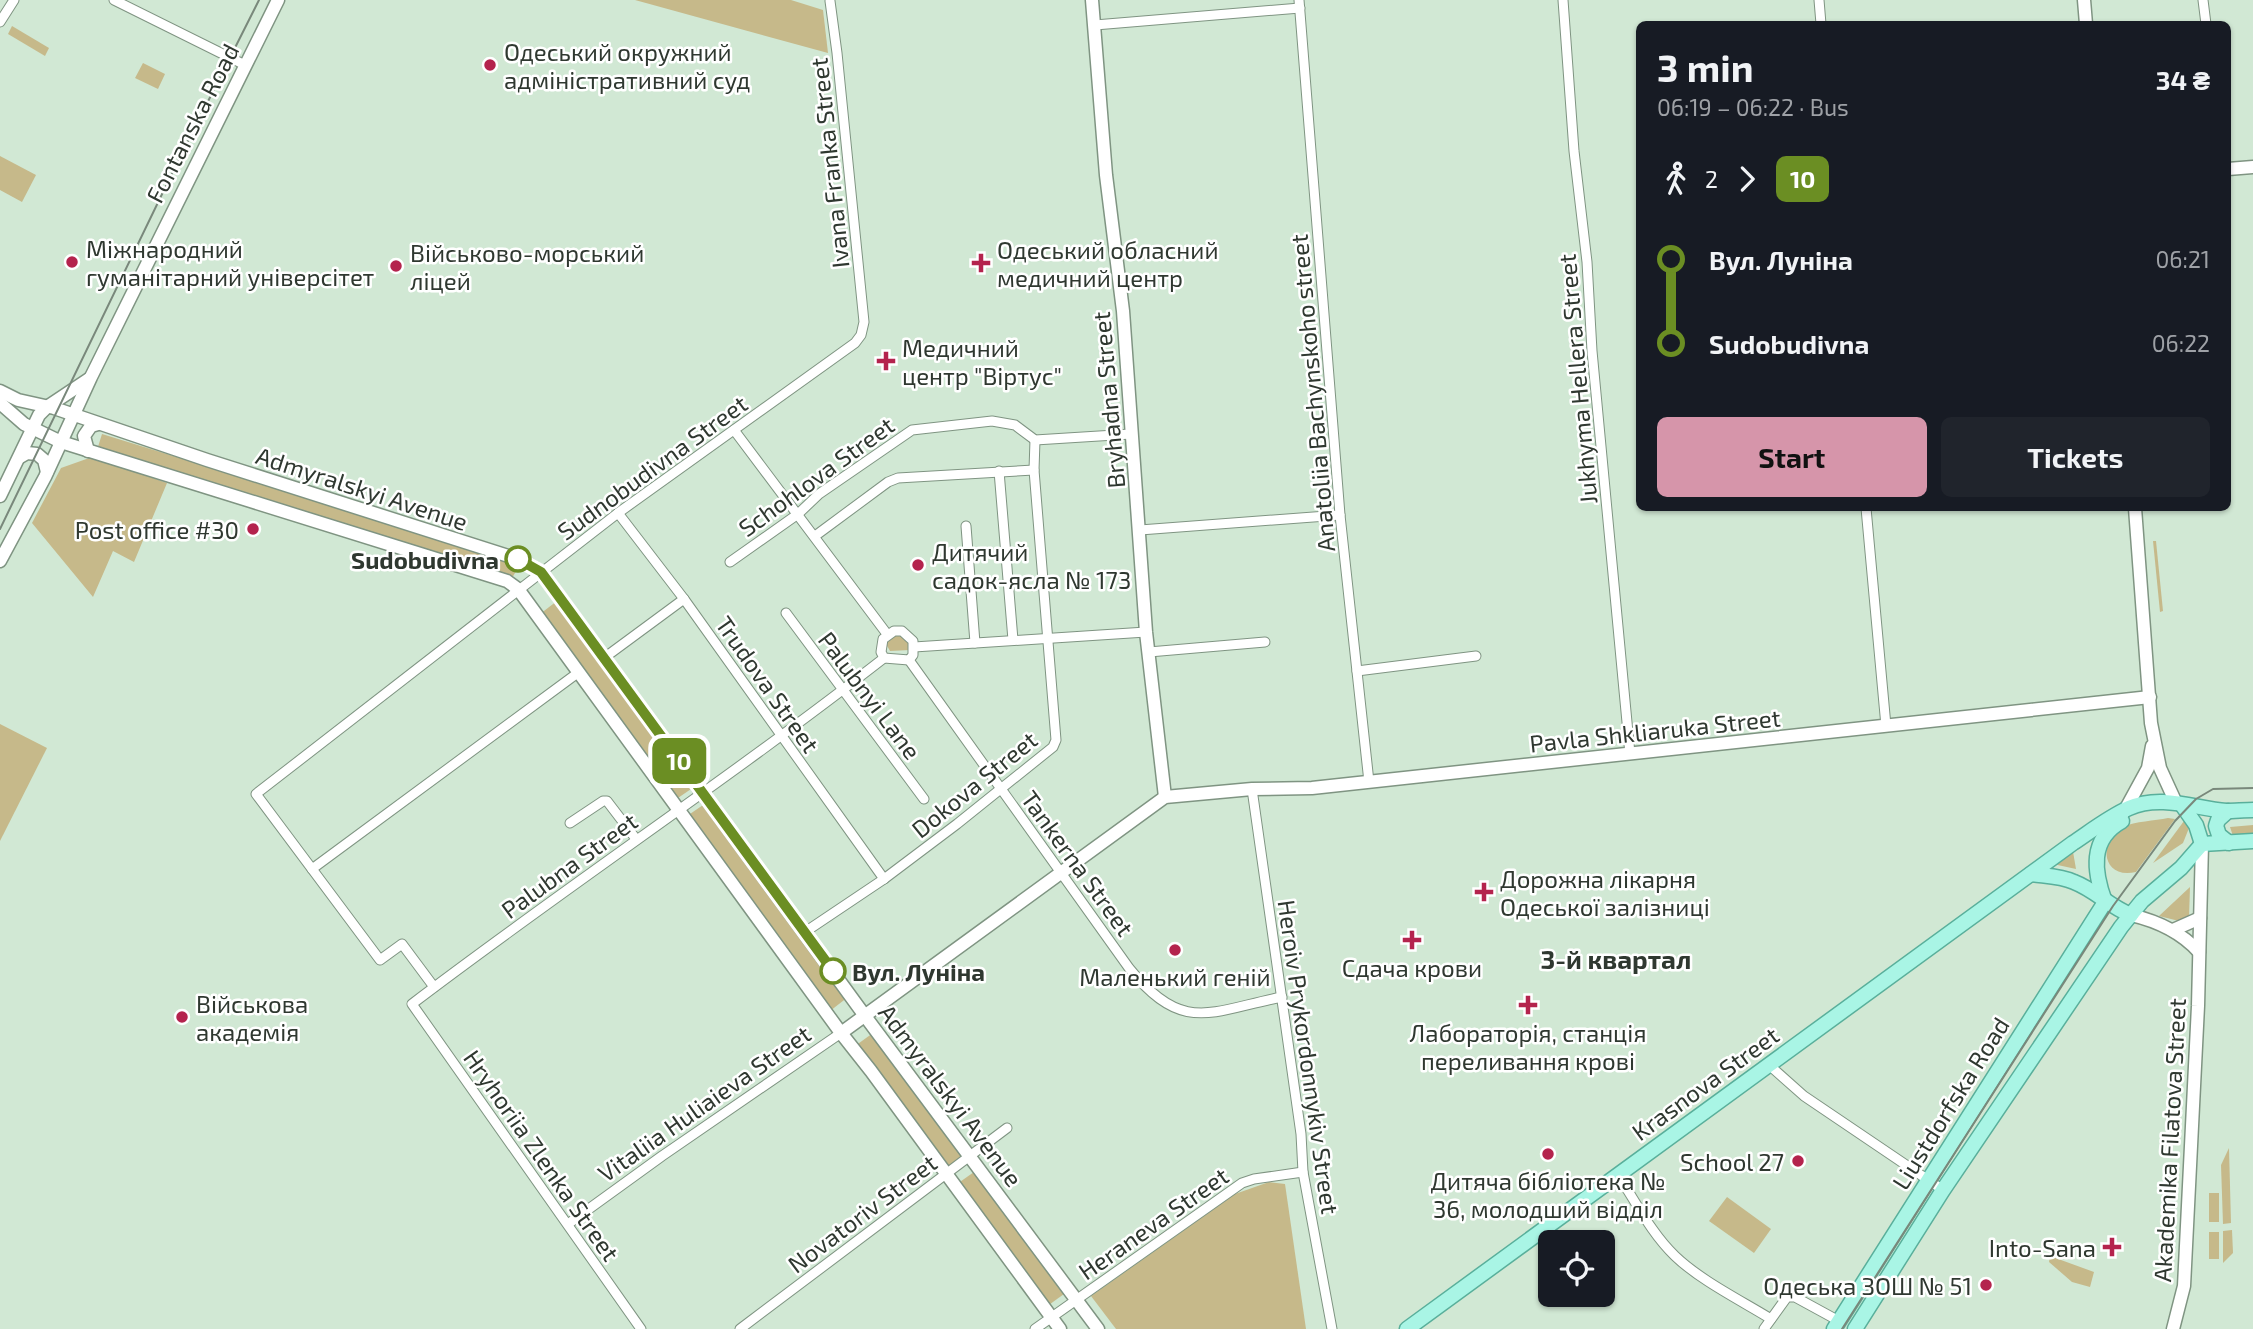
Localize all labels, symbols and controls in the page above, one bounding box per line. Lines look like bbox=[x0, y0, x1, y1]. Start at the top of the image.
place label: Одеський окружний адміністративний суд bbox=[504, 37, 750, 95]
street label: Fontanska Road bbox=[139, 39, 245, 207]
text: 3 min bbox=[1657, 44, 1754, 90]
street label: Ivana Franka Street bbox=[804, 56, 854, 270]
marker: Одеський окружний адміністративний суд bbox=[482, 57, 498, 73]
text: 34 ₴ bbox=[2156, 64, 2210, 95]
text: 06:19 – 06:22 · Bus bbox=[1657, 93, 1849, 121]
icon: walk bbox=[1657, 160, 1695, 198]
icon: forward bbox=[1728, 160, 1766, 198]
text: 10 bbox=[1790, 164, 1815, 193]
text: 2 bbox=[1705, 165, 1718, 193]
street label: Anatoliia Bachynskoho street bbox=[1284, 233, 1340, 553]
place label: Міжнародний гуманітарний універсітет bbox=[86, 234, 374, 292]
place label: Одеський обласний медичний центр bbox=[997, 235, 1219, 292]
place label: Військово-морський ліцей bbox=[410, 238, 644, 295]
text: Вул. Луніна bbox=[1709, 244, 1853, 275]
text: 06:21 bbox=[2155, 245, 2210, 273]
marker: Одеський обласний медичний центр bbox=[971, 253, 991, 273]
street label: Jukhyma Hellera Street bbox=[1552, 253, 1602, 505]
marker: Міжнародний гуманітарний універсітет bbox=[64, 254, 80, 270]
marker: Військово-морський ліцей bbox=[388, 258, 404, 274]
street label: Bryhadna Street bbox=[1086, 310, 1130, 490]
text: Sudobudivna bbox=[1709, 328, 1869, 359]
text: 06:22 bbox=[2152, 329, 2210, 357]
place label: Медичний центр "Віртус" bbox=[902, 333, 1062, 391]
marker: Медичний центр "Віртус" bbox=[876, 351, 896, 371]
street label: Sudnobudivna Street bbox=[551, 388, 753, 546]
street label: Schohlova Street bbox=[733, 410, 899, 542]
button: Start bbox=[1657, 417, 1927, 497]
button: Tickets bbox=[1941, 417, 2210, 497]
street label: Admyralskyi Avenue bbox=[253, 440, 471, 536]
place label: Post office #30 bbox=[75, 515, 239, 544]
marker: Post office #30 bbox=[245, 521, 261, 537]
place label: Дитячий садок-ясла № 173 bbox=[932, 537, 1131, 594]
place label: Sudobudivna bbox=[351, 545, 499, 574]
marker: Sudobudivna bbox=[505, 546, 531, 572]
marker: Дитячий садок-ясла № 173 bbox=[910, 557, 926, 573]
street label: Trudova Street bbox=[710, 610, 826, 758]
street label: Palubnyi Lane bbox=[813, 626, 927, 764]
street label: Pavla Shkliaruka Street bbox=[1528, 702, 1782, 758]
street label: Dokova Street bbox=[906, 725, 1042, 843]
line badge: 10 bbox=[648, 738, 710, 784]
text: 10 bbox=[666, 746, 692, 775]
street label: Tankerna Street bbox=[1016, 785, 1140, 941]
street label: Palubna Street bbox=[495, 806, 643, 924]
place label: Дорожна лікарня Одеської залізниці bbox=[1500, 864, 1710, 921]
marker: Дорожна лікарня Одеської залізниці bbox=[1474, 882, 1494, 902]
street label: Heroiv Prykordonnykiv Street bbox=[1273, 898, 1345, 1216]
marker: Сдача крови bbox=[1402, 930, 1422, 950]
marker: Маленький геній bbox=[1167, 942, 1183, 958]
district label: 3-й квартал bbox=[1541, 943, 1691, 974]
place label: Сдача крови bbox=[1342, 953, 1482, 982]
place label: Вул. Луніна bbox=[852, 957, 985, 986]
marker: Вул. Луніна bbox=[820, 958, 846, 984]
place label: Маленький геній bbox=[1079, 962, 1271, 991]
place label: Військова академія bbox=[196, 989, 308, 1046]
marker: Лабораторія, станція переливання крові bbox=[1518, 995, 1538, 1015]
street label: Akademika Filatova Street bbox=[2147, 997, 2191, 1283]
street label: Admyralskyi Avenue bbox=[873, 998, 1029, 1192]
marker: Військова академія bbox=[174, 1009, 190, 1025]
street label: Liustdorfska Road bbox=[1885, 1012, 2015, 1194]
place label: Лабораторія, станція переливання крові bbox=[1410, 1018, 1646, 1075]
street label: Vitaliia Huliaieva Street bbox=[592, 1019, 816, 1187]
street label: Krasnova Street bbox=[1626, 1020, 1784, 1146]
street label: Hryhoriia Zlenka Street bbox=[458, 1044, 626, 1266]
marker: Дитяча бібліотека № 36, молодший відділ bbox=[1540, 1146, 1556, 1162]
place label: School 27 bbox=[1680, 1147, 1784, 1176]
street label: Novatoriv Street bbox=[782, 1148, 942, 1278]
marker: School 27 bbox=[1790, 1153, 1806, 1169]
street label: Heraneva Street bbox=[1072, 1161, 1234, 1285]
place label: Дитяча бібліотека № 36, молодший відділ bbox=[1430, 1166, 1666, 1223]
map controls bbox=[1538, 1230, 1615, 1307]
button: locate bbox=[1538, 1230, 1615, 1307]
place label: Into-Sana bbox=[1989, 1233, 2096, 1262]
marker: Into-Sana bbox=[2102, 1237, 2122, 1257]
place label: Одеська ЗОШ № 51 bbox=[1763, 1271, 1972, 1300]
marker: Одеська ЗОШ № 51 bbox=[1978, 1277, 1994, 1293]

